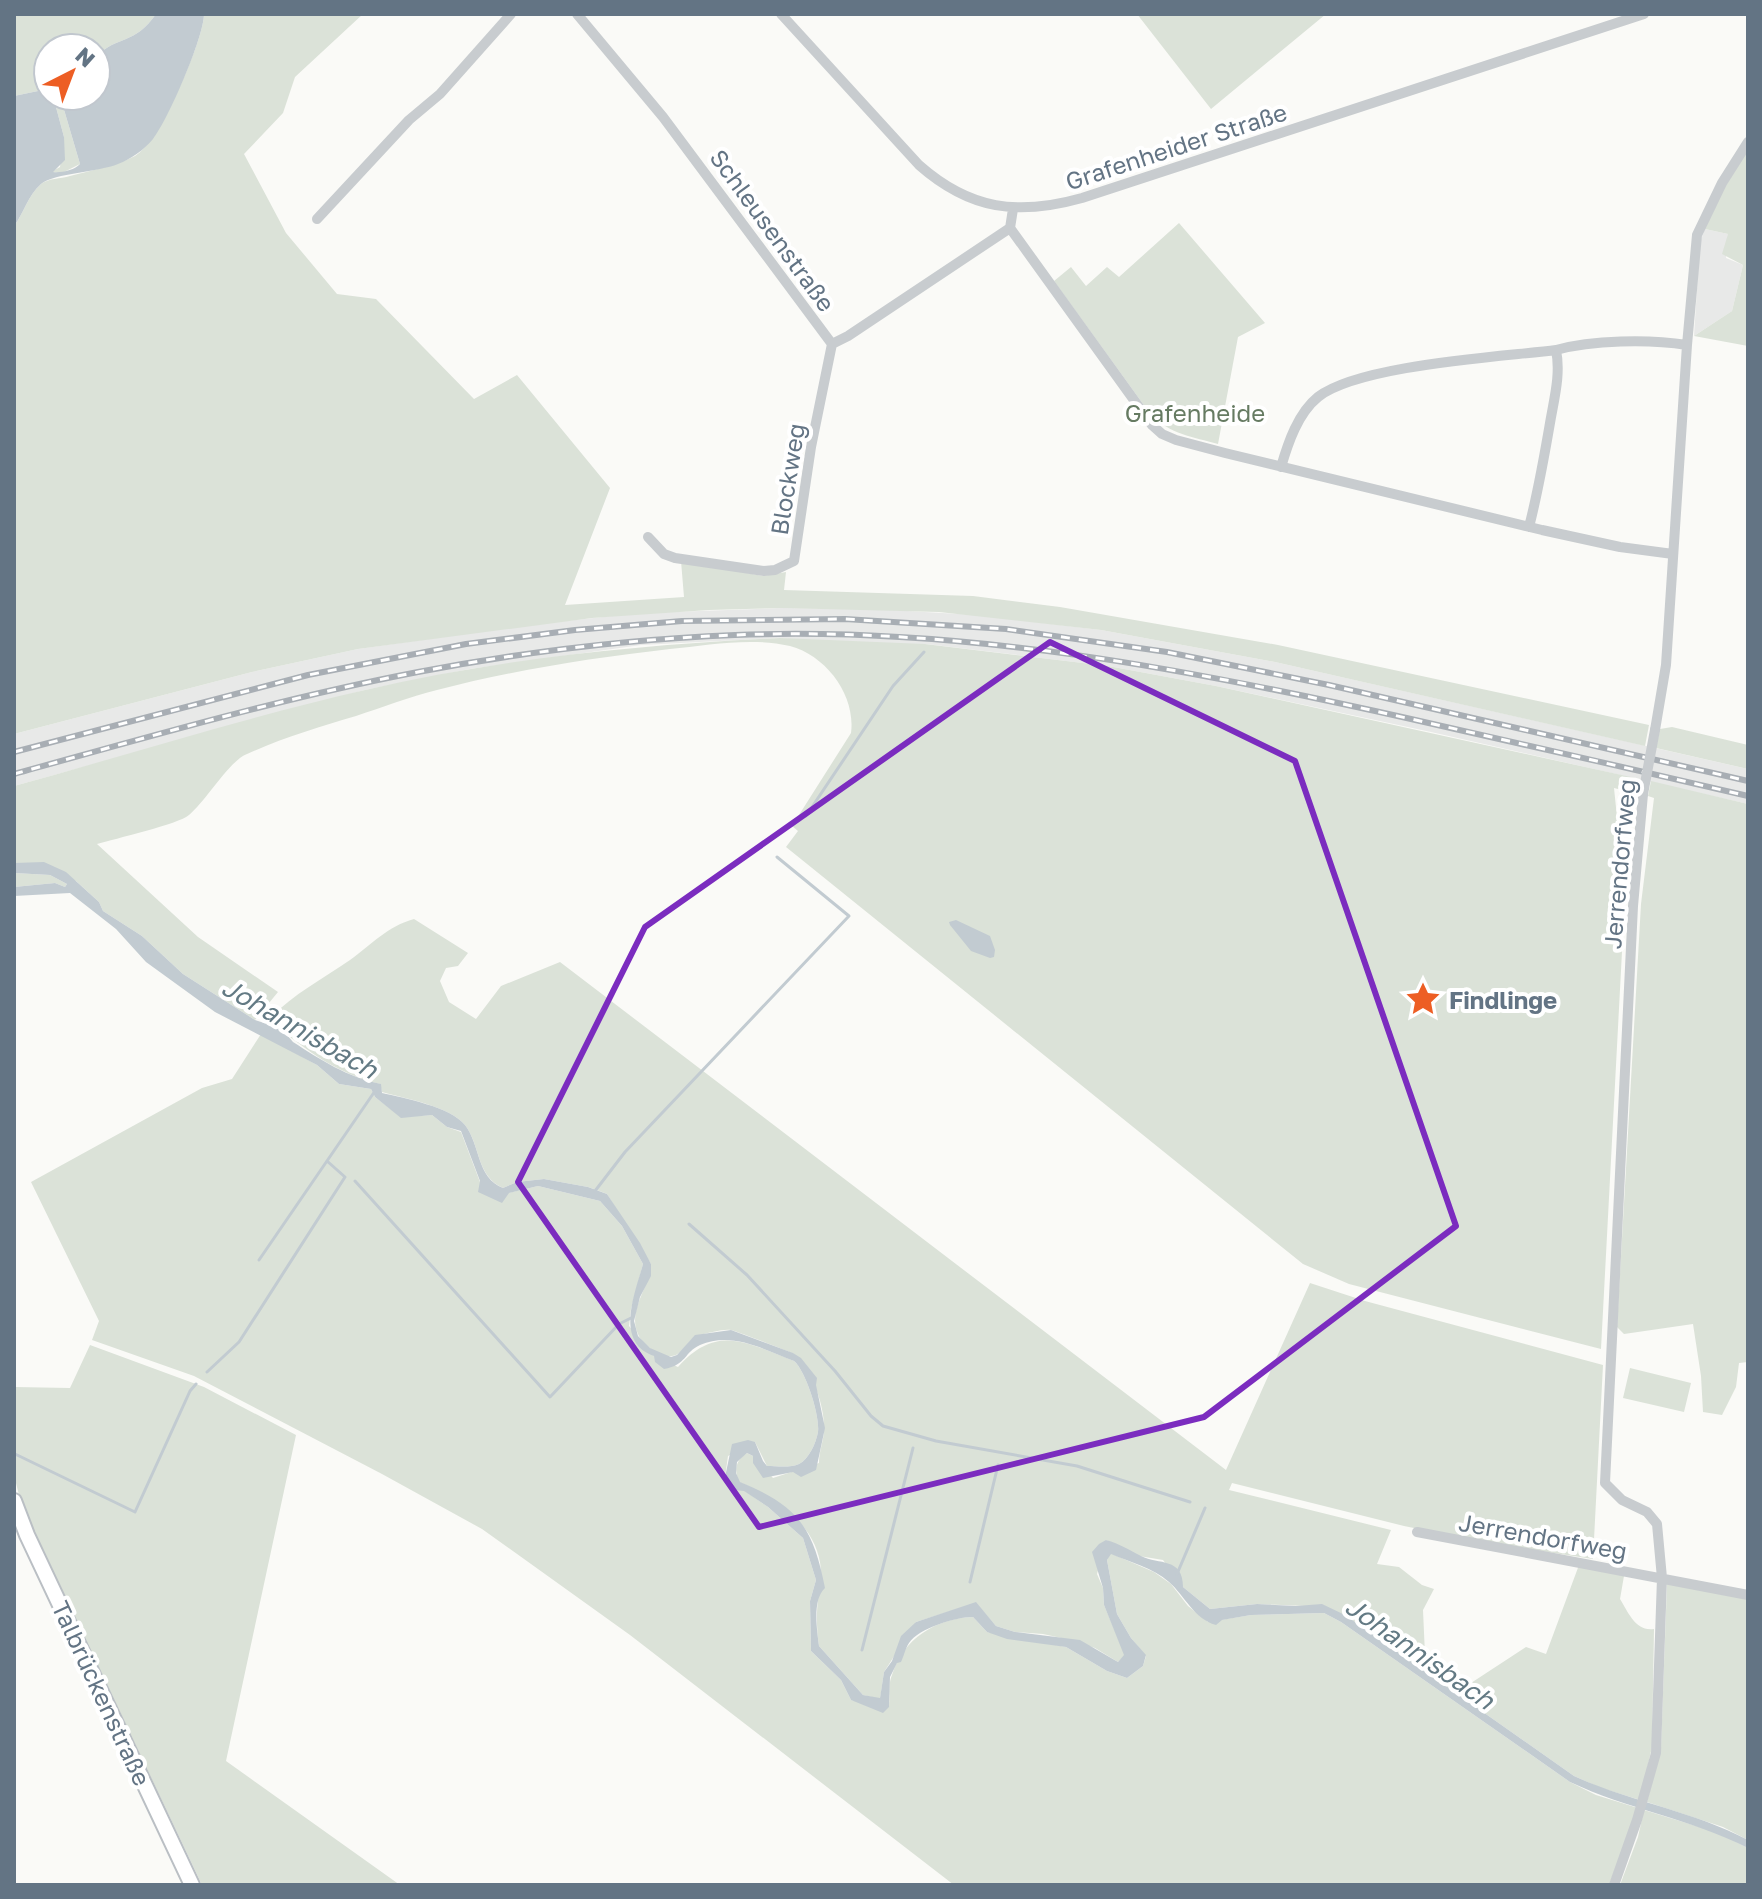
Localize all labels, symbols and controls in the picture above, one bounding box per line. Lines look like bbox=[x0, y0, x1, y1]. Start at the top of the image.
north arrow bbox=[32, 32, 112, 112]
text: N bbox=[70, 41, 101, 72]
street label: Grafenheider Straße bbox=[1062, 97, 1290, 195]
street label: Schleusenstraße bbox=[704, 143, 842, 317]
park label: Grafenheide bbox=[1125, 398, 1265, 427]
street label: Blockweg bbox=[764, 421, 810, 537]
street label: Jerrendorfweg bbox=[1597, 778, 1641, 950]
water label: Johannisbach bbox=[217, 971, 384, 1085]
place icon: Findlinge bbox=[1404, 980, 1442, 1018]
place label: Findlinge bbox=[1449, 985, 1557, 1014]
street label: Jerrendorfweg bbox=[1457, 1507, 1629, 1565]
water label: Johannisbach bbox=[1340, 1590, 1501, 1716]
street label: Talbrückenstraße bbox=[47, 1596, 157, 1790]

